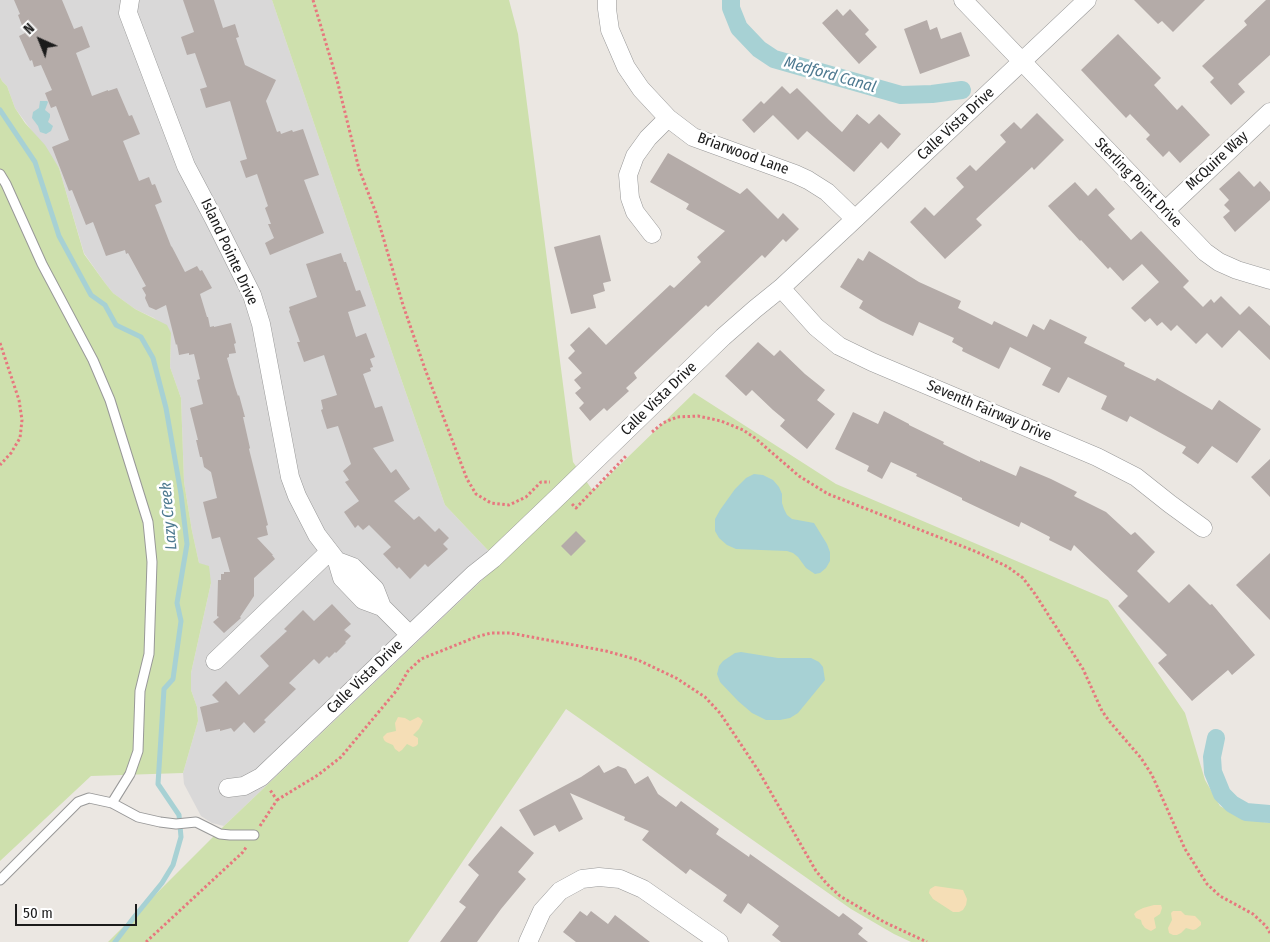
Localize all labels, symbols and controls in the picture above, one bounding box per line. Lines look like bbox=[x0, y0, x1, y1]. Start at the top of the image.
north arrow bbox=[15, 15, 65, 65]
text: N bbox=[20, 20, 38, 38]
water label: Medford Canal bbox=[782, 53, 878, 97]
street label: Calle Vista Drive bbox=[914, 84, 998, 164]
street label: McQuire Way bbox=[1182, 128, 1252, 194]
street label: Briarwood Lane bbox=[695, 129, 791, 179]
street label: Sterling Point Drive bbox=[1090, 134, 1186, 232]
street label: Island Pointe Drive bbox=[196, 196, 262, 308]
street label: Calle Vista Drive bbox=[617, 358, 701, 440]
street label: Seventh Fairway Drive bbox=[924, 377, 1054, 445]
water label: Lazy Creek bbox=[156, 481, 182, 551]
street label: Calle Vista Drive bbox=[323, 636, 407, 718]
scale bar bbox=[18, 894, 140, 926]
text: 50 m bbox=[23, 904, 53, 922]

